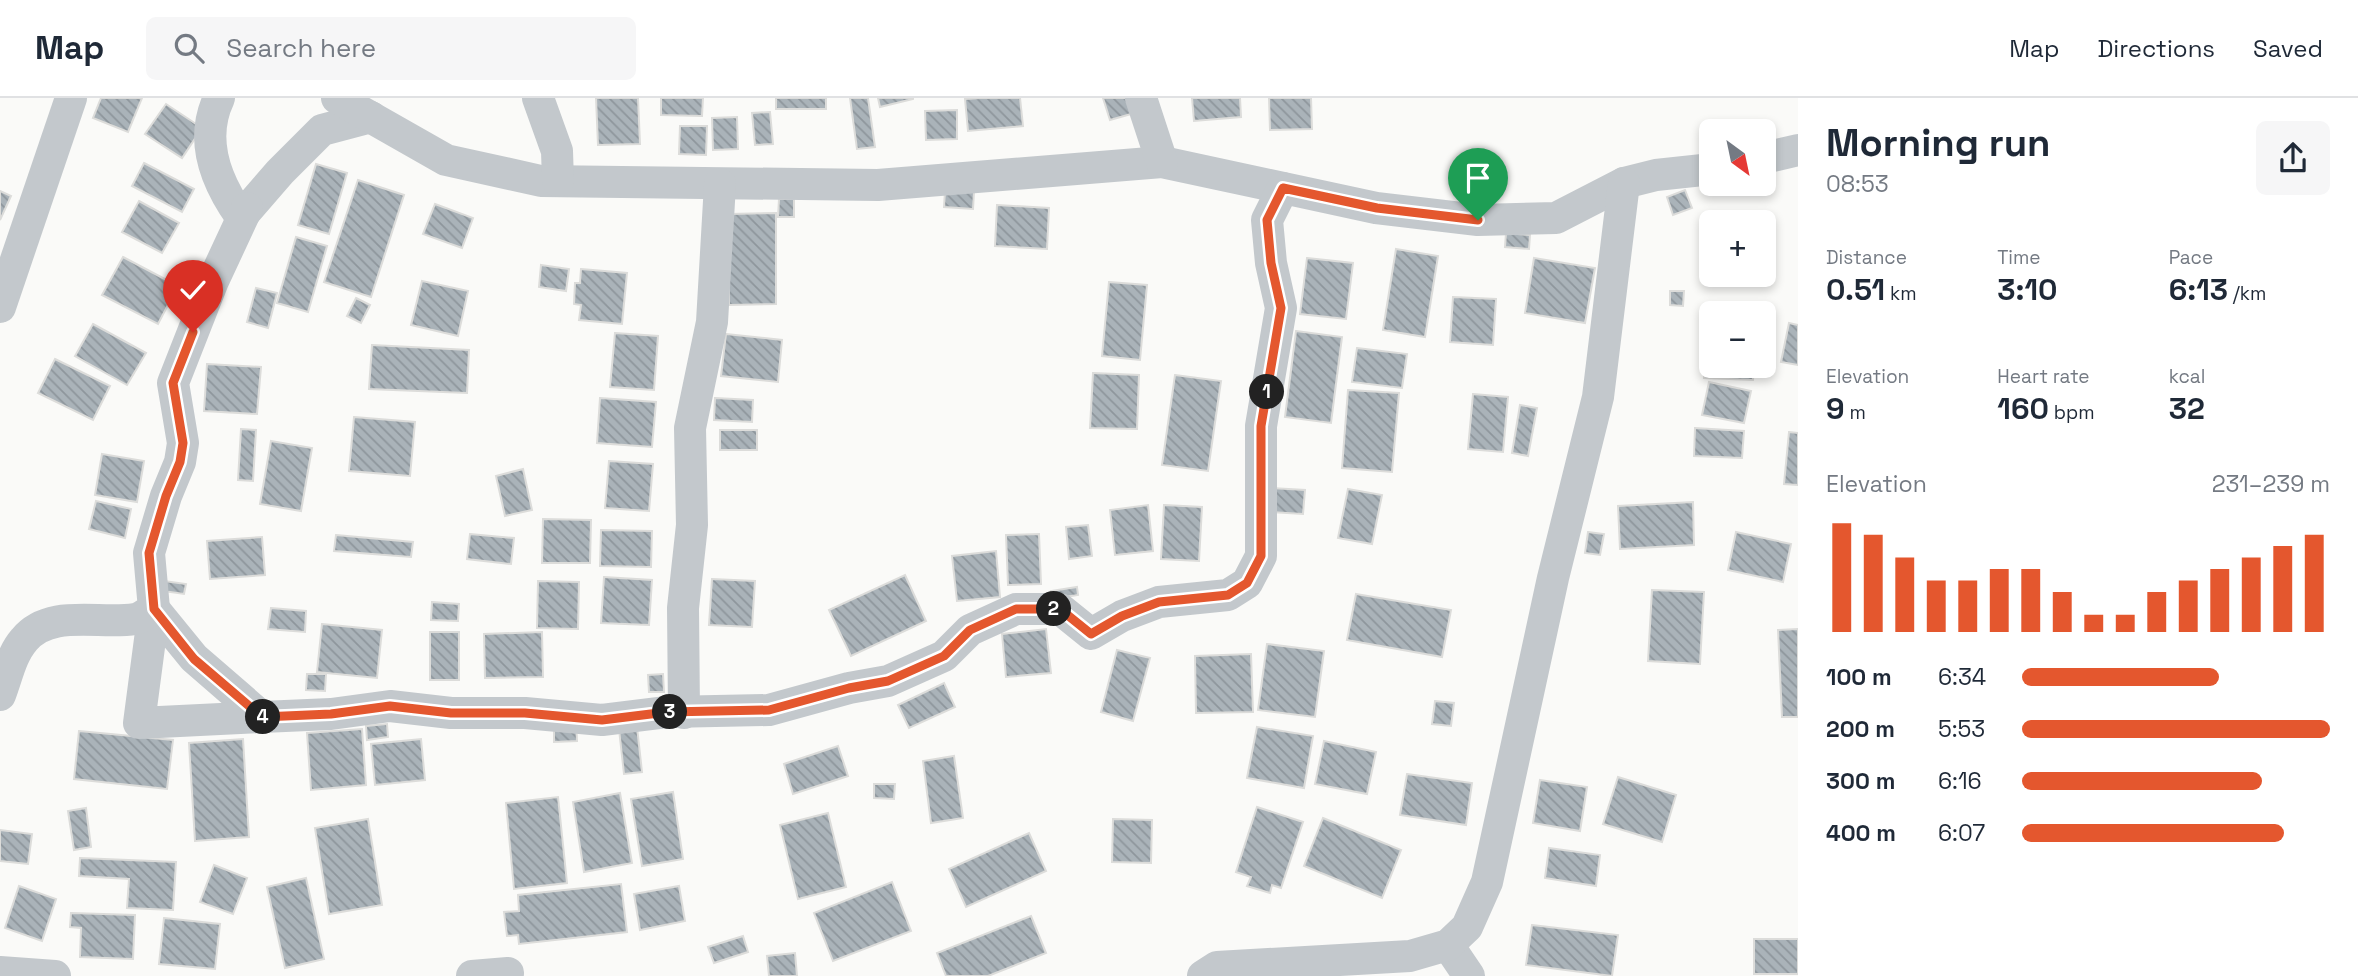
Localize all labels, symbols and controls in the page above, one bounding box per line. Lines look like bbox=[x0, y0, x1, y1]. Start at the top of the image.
search box bbox=[146, 17, 636, 80]
text: Map bbox=[35, 27, 104, 69]
icon: search bbox=[170, 29, 208, 67]
text: Search here bbox=[226, 31, 376, 65]
text: Map bbox=[2009, 33, 2059, 64]
text: Directions bbox=[2097, 33, 2215, 64]
text: Saved bbox=[2253, 33, 2323, 64]
north arrow bbox=[1699, 119, 1776, 196]
map controls bbox=[1699, 119, 1776, 378]
text: Morning run bbox=[1826, 119, 2051, 167]
button: share bbox=[2256, 121, 2330, 195]
pin bbox=[1448, 148, 1508, 220]
icon: arrive bbox=[1459, 159, 1497, 197]
text: 08:53 bbox=[1826, 169, 1889, 199]
button: + bbox=[1699, 210, 1776, 287]
text: Distance bbox=[1826, 245, 1907, 270]
text: Time bbox=[1997, 245, 2041, 270]
text: Pace bbox=[2169, 245, 2213, 270]
pin bbox=[163, 260, 223, 332]
text: 0.51 bbox=[1826, 270, 1885, 309]
text: 3:10 bbox=[1997, 270, 2058, 309]
text: 6:13 bbox=[2169, 270, 2228, 309]
icon: check bbox=[174, 271, 212, 309]
text: km bbox=[1885, 281, 1917, 306]
text: /km bbox=[2228, 281, 2266, 306]
button: − bbox=[1699, 301, 1776, 378]
text: Elevation bbox=[1826, 364, 1909, 389]
text: Heart rate bbox=[1997, 364, 2090, 389]
text: kcal bbox=[2169, 364, 2205, 389]
pin: 1 bbox=[1250, 374, 1284, 410]
text: 1 bbox=[1262, 379, 1271, 404]
text: 9 bbox=[1826, 389, 1845, 428]
text: 160 bbox=[1997, 389, 2049, 428]
text: 32 bbox=[2169, 389, 2205, 428]
text: m bbox=[1845, 400, 1866, 425]
text: bpm bbox=[2049, 400, 2095, 425]
text: Elevation bbox=[1826, 469, 1927, 499]
text: 231–239 m bbox=[2212, 469, 2330, 499]
pin: 2 bbox=[1036, 592, 1072, 626]
text: 2 bbox=[1048, 596, 1059, 621]
text: 100 m bbox=[1826, 662, 1892, 692]
text: 6:34 bbox=[1938, 662, 1986, 692]
pin: 3 bbox=[652, 694, 688, 730]
text: 3 bbox=[664, 699, 675, 724]
pin: 4 bbox=[246, 700, 280, 734]
text: 4 bbox=[256, 704, 269, 729]
text: 200 m bbox=[1826, 714, 1895, 744]
text: 5:53 bbox=[1938, 714, 1985, 744]
text: 300 m bbox=[1826, 766, 1895, 796]
text: 6:16 bbox=[1938, 766, 1982, 796]
text: 400 m bbox=[1826, 818, 1896, 848]
text: 6:07 bbox=[1938, 818, 1985, 848]

